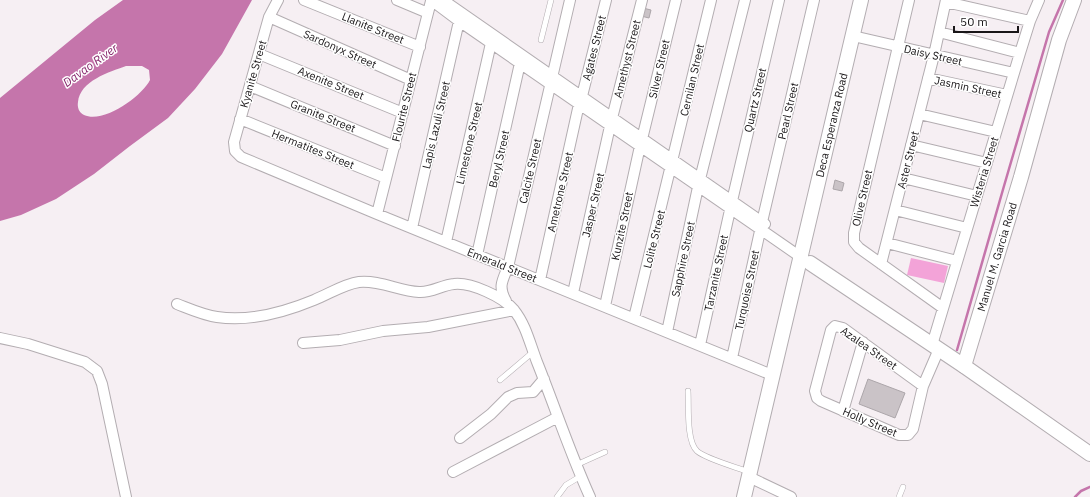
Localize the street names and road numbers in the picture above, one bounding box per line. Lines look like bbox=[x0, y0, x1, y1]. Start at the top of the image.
street label: Llanite Street bbox=[340, 9, 406, 47]
street label: Agates Street bbox=[579, 14, 609, 82]
street label: Amethyst Street bbox=[611, 18, 644, 100]
street label: Sardonyx Street bbox=[301, 27, 379, 71]
street label: Kyanite Street bbox=[237, 38, 269, 109]
street label: Silver Street bbox=[645, 38, 673, 100]
street label: Daisy Street bbox=[902, 41, 964, 69]
street label: Cernilan Street bbox=[677, 42, 707, 118]
street label: Axenite Street bbox=[296, 63, 366, 103]
street label: Quartz Street bbox=[741, 66, 769, 134]
street label: Flourite Street bbox=[389, 71, 419, 143]
street label: Deca Esperanza Road bbox=[812, 72, 851, 179]
street label: Jasmin Street bbox=[933, 73, 1003, 101]
street label: Lapis Lazuli Street bbox=[419, 80, 453, 170]
street label: Pearl Street bbox=[775, 81, 801, 141]
street label: Granite Street bbox=[288, 97, 358, 135]
street label: Limestone Street bbox=[453, 100, 485, 186]
street label: Hermatites Street bbox=[270, 126, 357, 172]
street label: Beryl Street bbox=[486, 129, 512, 189]
street label: Aster Street bbox=[894, 130, 922, 190]
street label: Wisteria Street bbox=[967, 135, 1001, 209]
street label: Calcite Street bbox=[516, 137, 544, 205]
street label: Ametrone Street bbox=[544, 150, 576, 233]
street label: Olive Street bbox=[849, 168, 875, 228]
street label: Jasper Street bbox=[579, 171, 607, 239]
street label: Kunzite Street bbox=[608, 190, 636, 262]
street label: Manuel M. Garcia Road bbox=[974, 201, 1020, 313]
street label: Lolite Street bbox=[640, 208, 668, 270]
street label: Sapphire Street bbox=[668, 220, 698, 298]
street label: Tarzanite Street bbox=[701, 233, 731, 313]
street label: Emerald Street bbox=[465, 245, 539, 285]
street label: Turquoise Street bbox=[732, 248, 762, 331]
street label: Azalea Street bbox=[838, 323, 900, 373]
street label: Holly Street bbox=[841, 404, 900, 440]

